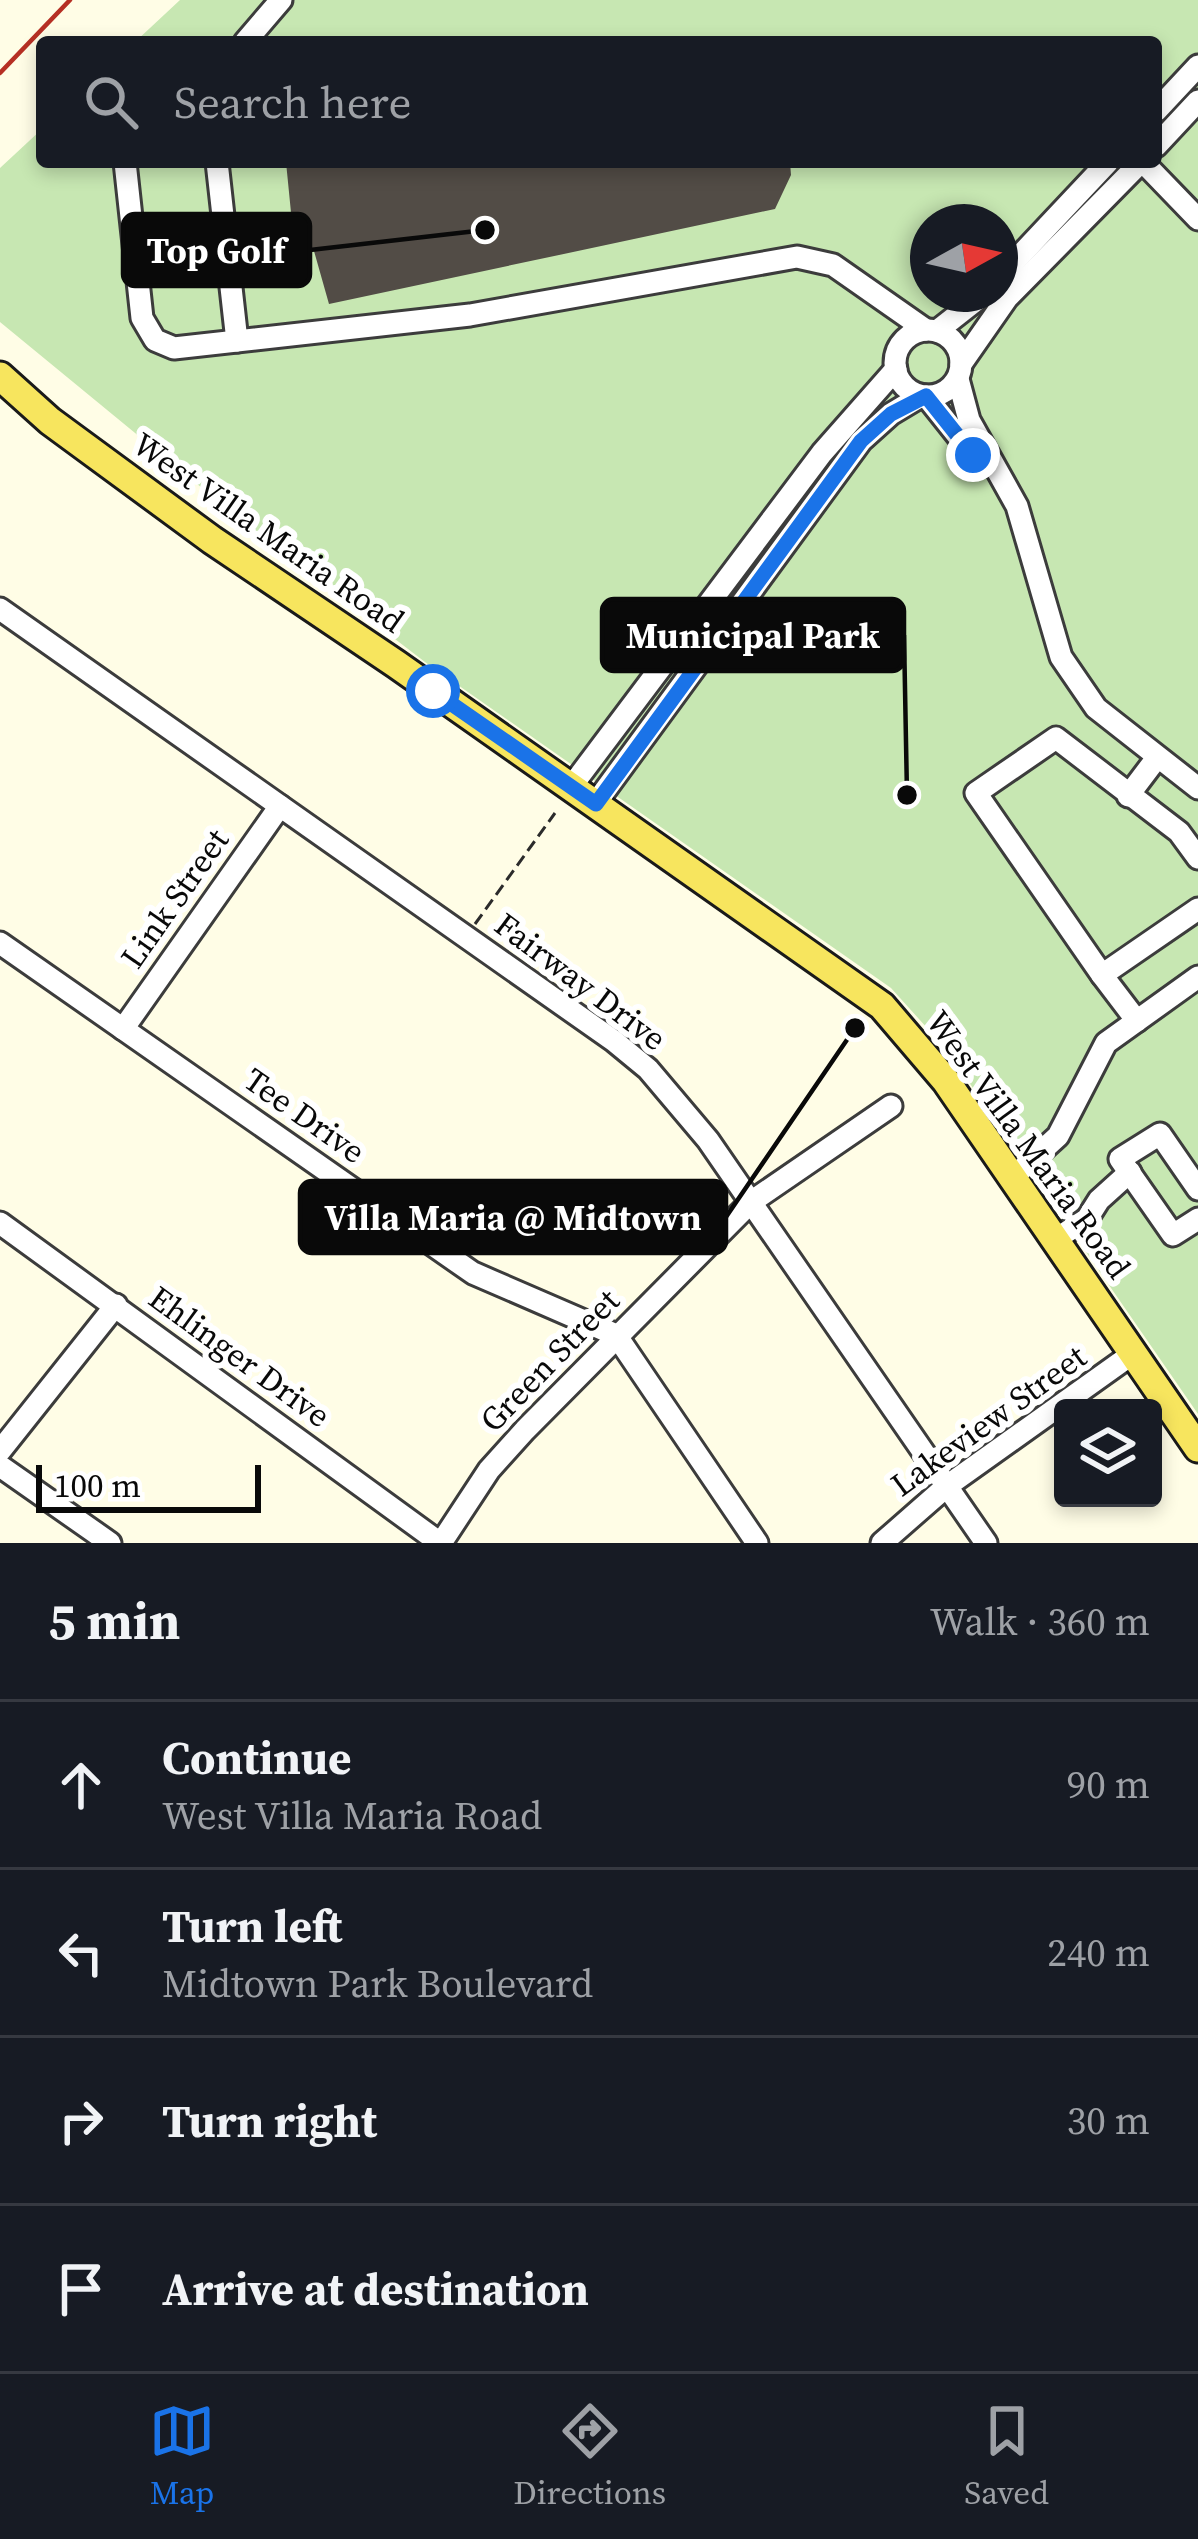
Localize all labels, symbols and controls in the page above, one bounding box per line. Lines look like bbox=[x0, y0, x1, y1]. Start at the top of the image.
search box bbox=[36, 36, 1162, 168]
icon: search bbox=[78, 69, 144, 135]
text: Search here bbox=[174, 71, 411, 133]
north arrow bbox=[910, 204, 1018, 312]
callout: Top Golf bbox=[123, 214, 310, 286]
text: Top Golf bbox=[147, 226, 289, 275]
street label: West Villa Maria Road bbox=[124, 422, 414, 643]
route end bbox=[946, 428, 1000, 482]
callout: Municipal Park bbox=[602, 599, 904, 671]
text: Municipal Park bbox=[626, 611, 881, 660]
route start bbox=[406, 664, 460, 718]
street label: Link Street bbox=[110, 819, 239, 977]
street label: Fairway Drive bbox=[486, 902, 676, 1061]
street label: West Villa Maria Road bbox=[916, 1001, 1142, 1288]
street label: Tee Drive bbox=[235, 1057, 374, 1174]
callout: Villa Maria @ Midtown bbox=[300, 1181, 726, 1253]
text: Villa Maria @ Midtown bbox=[324, 1193, 702, 1242]
street label: Ehlinger Drive bbox=[140, 1275, 340, 1438]
street label: Green Street bbox=[470, 1279, 629, 1442]
street label: Lakeview Street bbox=[881, 1334, 1095, 1507]
map controls bbox=[1054, 1399, 1162, 1507]
button: layers bbox=[1054, 1399, 1162, 1507]
scale bar bbox=[36, 1459, 261, 1512]
text: 100 m bbox=[54, 1463, 141, 1508]
text: 5 min bbox=[48, 1586, 180, 1656]
text: Walk · 360 m bbox=[930, 1595, 1150, 1648]
text: Continue bbox=[162, 1727, 351, 1789]
icon: ahead bbox=[48, 1752, 114, 1818]
text: 90 m bbox=[1067, 1758, 1150, 1811]
text: West Villa Maria Road bbox=[162, 1789, 542, 1842]
text: Turn left bbox=[162, 1895, 342, 1957]
icon: left bbox=[48, 1920, 114, 1986]
text: 240 m bbox=[1047, 1926, 1150, 1979]
text: Midtown Park Boulevard bbox=[162, 1957, 593, 2010]
icon: right bbox=[48, 2088, 114, 2154]
text: Turn right bbox=[162, 2090, 377, 2152]
text: 30 m bbox=[1067, 2094, 1150, 2147]
icon: arrive bbox=[48, 2256, 114, 2322]
text: Arrive at destination bbox=[162, 2258, 589, 2320]
tab: Map bbox=[149, 2398, 215, 2515]
tab: Directions bbox=[513, 2398, 666, 2515]
tab: Saved bbox=[964, 2398, 1049, 2515]

